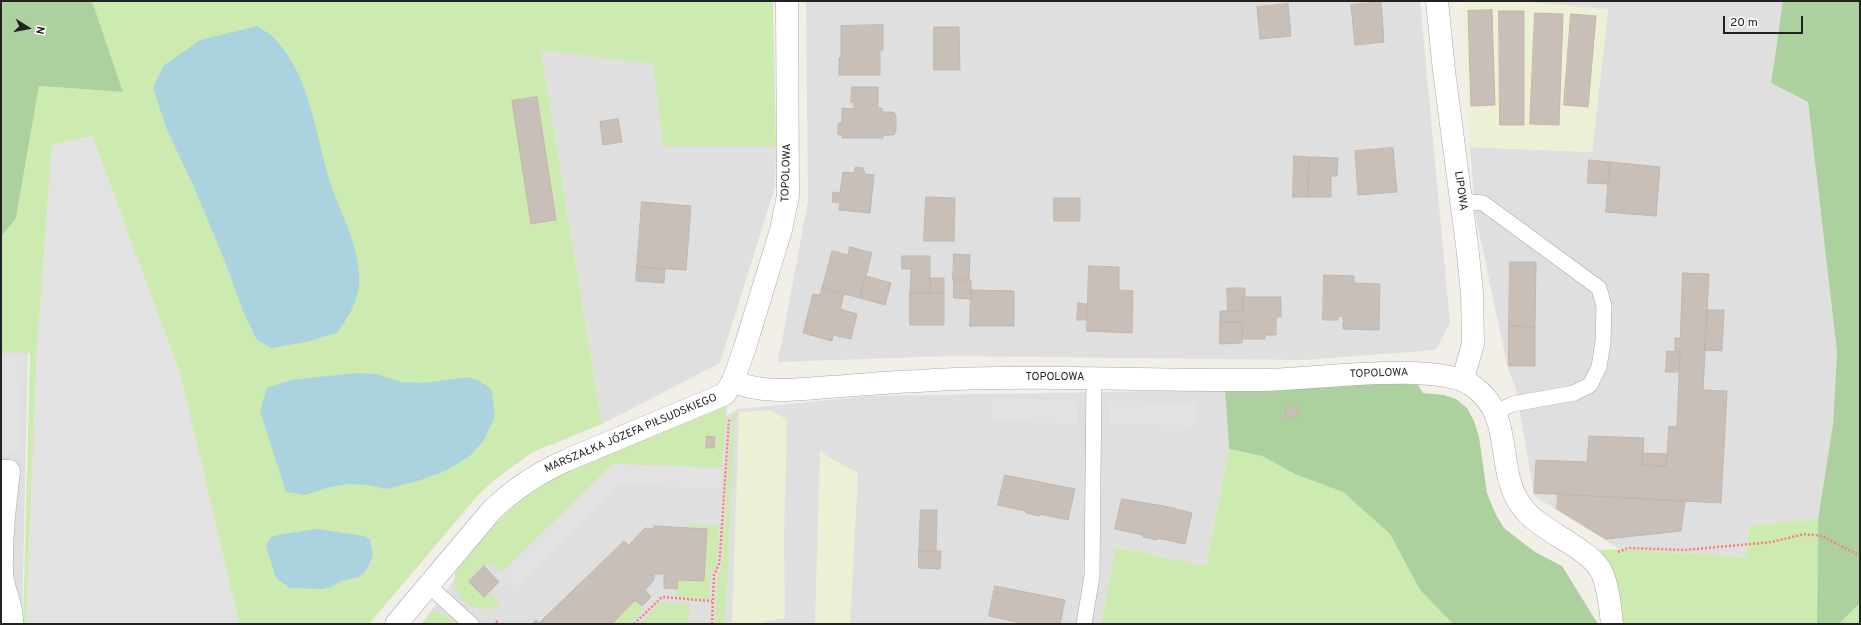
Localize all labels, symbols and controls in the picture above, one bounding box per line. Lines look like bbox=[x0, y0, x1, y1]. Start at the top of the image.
north arrow bbox=[8, 8, 48, 48]
scale bar bbox=[1725, 8, 1805, 34]
text: 20 m bbox=[1730, 15, 1758, 31]
text: N bbox=[32, 25, 47, 36]
street label: TOPOLOWA bbox=[779, 143, 795, 203]
street label: LIPOWA bbox=[1451, 170, 1469, 212]
street label: TOPOLOWA bbox=[1349, 366, 1409, 382]
street label: TOPOLOWA bbox=[1026, 371, 1084, 385]
street label: MARSZAŁKA JÓZEFA PIŁSUDSKIEGO bbox=[543, 392, 719, 476]

